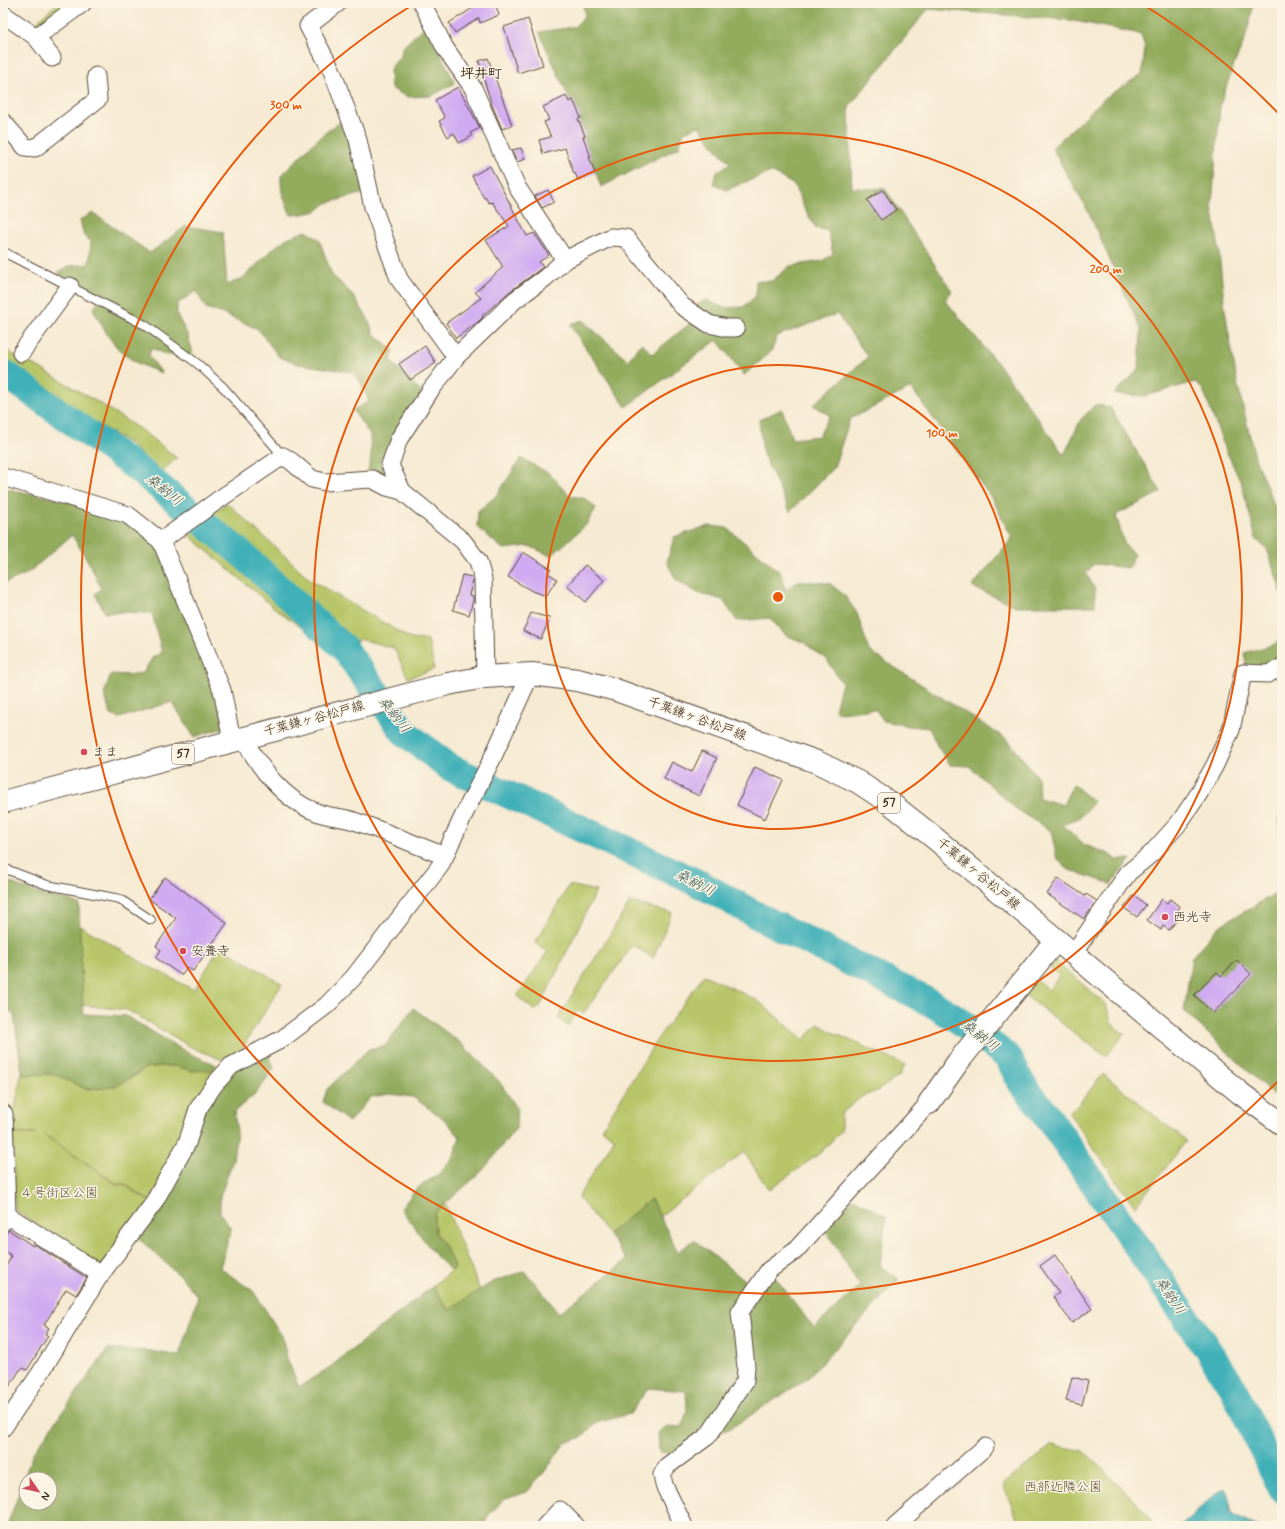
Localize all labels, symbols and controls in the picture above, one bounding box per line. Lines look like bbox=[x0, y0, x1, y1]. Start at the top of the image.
district label: 坪井町 bbox=[460, 65, 502, 83]
text: 300 m bbox=[270, 98, 303, 114]
text: 200 m bbox=[1090, 262, 1123, 278]
text: 100 m bbox=[926, 426, 959, 442]
water label: 桑納川 bbox=[142, 470, 186, 510]
centre of rings bbox=[771, 590, 785, 604]
water label: 桑納川 bbox=[374, 693, 414, 737]
street label: 千葉鎌ヶ谷松戸線 bbox=[645, 693, 750, 745]
street label: 千葉鎌ヶ谷松戸線 bbox=[262, 697, 367, 741]
place label: まま bbox=[92, 744, 118, 761]
road number: 57 bbox=[172, 744, 194, 764]
marker: まま bbox=[79, 747, 89, 757]
road number: 57 bbox=[878, 793, 900, 813]
street label: 千葉鎌ヶ谷松戸線 bbox=[933, 834, 1024, 915]
water label: 桑納川 bbox=[672, 865, 718, 901]
place label: 西光寺 bbox=[1173, 909, 1212, 926]
marker: 西光寺 bbox=[1160, 912, 1170, 922]
place label: 安養寺 bbox=[191, 943, 230, 960]
marker: 安養寺 bbox=[178, 946, 188, 956]
water label: 桑納川 bbox=[958, 1016, 1002, 1056]
park label: ４号街区公園 bbox=[20, 1185, 98, 1202]
water label: 桑納川 bbox=[1151, 1274, 1189, 1318]
north arrow bbox=[18, 1471, 58, 1511]
park label: 西部近隣公園 bbox=[1024, 1479, 1102, 1496]
text: N bbox=[38, 1489, 53, 1503]

